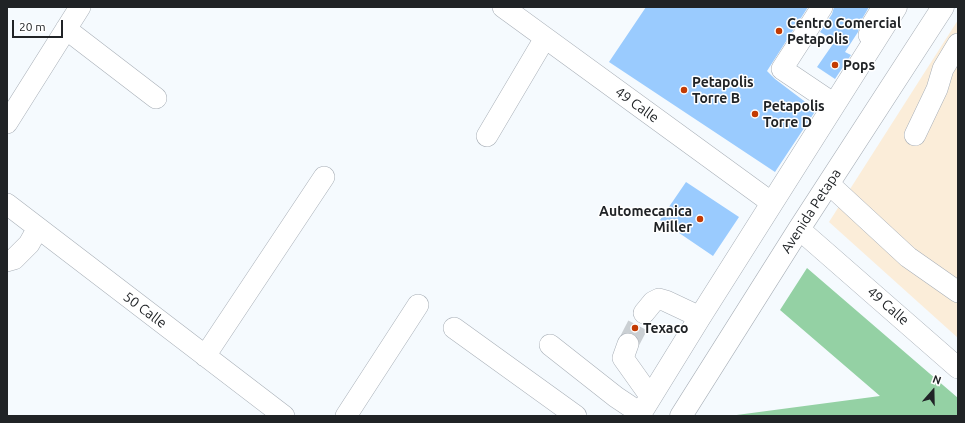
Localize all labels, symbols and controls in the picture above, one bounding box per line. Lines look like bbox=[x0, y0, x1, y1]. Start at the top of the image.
scale bar bbox=[14, 12, 65, 38]
place label: Centro Comercial Petapolis bbox=[787, 15, 901, 48]
text: 20 m bbox=[19, 20, 46, 33]
marker: Centro Comercial Petapolis bbox=[774, 26, 784, 36]
place label: Pops bbox=[843, 57, 875, 73]
marker: Pops bbox=[830, 60, 840, 70]
place label: Petapolis Torre B bbox=[692, 74, 754, 106]
street label: 49 Calle bbox=[612, 84, 662, 126]
marker: Petapolis Torre B bbox=[679, 85, 689, 95]
place label: Petapolis Torre D bbox=[763, 98, 825, 130]
marker: Petapolis Torre D bbox=[750, 109, 760, 119]
street label: Avenida Petapa bbox=[777, 166, 845, 256]
place label: Automecanica Miller bbox=[599, 203, 692, 236]
marker: Automecanica Miller bbox=[695, 214, 705, 224]
street label: 49 Calle bbox=[864, 283, 912, 329]
street label: 50 Calle bbox=[120, 288, 170, 332]
place label: Texaco bbox=[643, 320, 688, 336]
marker: Texaco bbox=[630, 323, 640, 333]
north arrow bbox=[913, 371, 953, 411]
text: N bbox=[931, 373, 943, 387]

